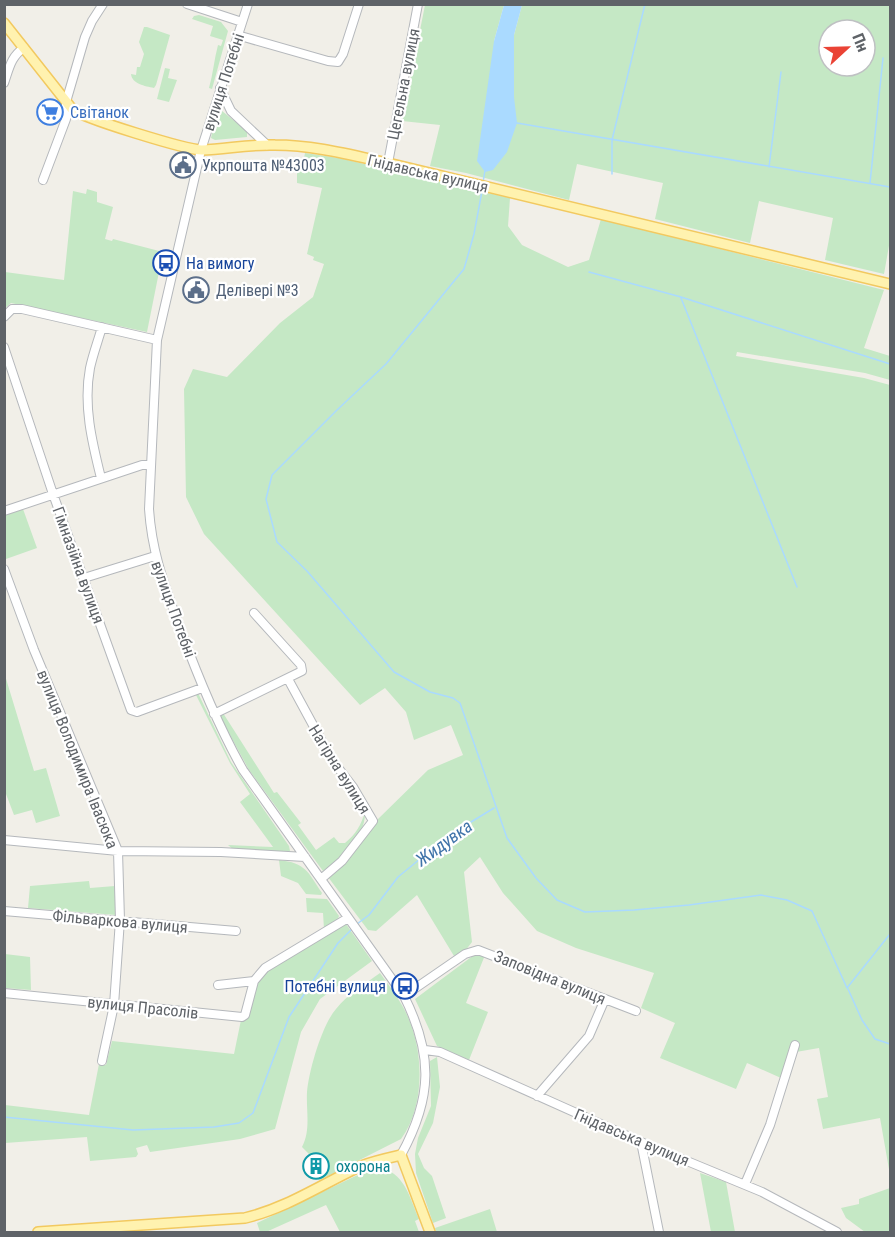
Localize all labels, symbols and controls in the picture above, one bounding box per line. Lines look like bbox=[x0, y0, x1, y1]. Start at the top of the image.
north arrow bbox=[817, 18, 877, 78]
street label: Цегельна вулиця bbox=[383, 27, 424, 141]
street label: вулиця Потебні bbox=[199, 31, 248, 133]
text: Пн bbox=[848, 31, 873, 54]
supermarket icon: Світанок bbox=[35, 97, 65, 127]
place label: Світанок bbox=[70, 103, 129, 122]
public building icon: Укрпошта №43003 bbox=[168, 150, 198, 180]
street label: Гнідавська вулиця bbox=[366, 150, 490, 197]
place label: Укрпошта №43003 bbox=[202, 156, 325, 175]
bus stop icon: На вимогу bbox=[151, 248, 181, 278]
place label: На вимогу bbox=[186, 254, 255, 273]
public building icon: Делівері №3 bbox=[181, 275, 211, 305]
place label: Делівері №3 bbox=[216, 281, 299, 300]
street label: Гімназійна вулиця bbox=[49, 504, 108, 626]
street label: вулиця Потебні bbox=[147, 558, 200, 660]
street label: вулиця Володимира Івасюка bbox=[33, 667, 122, 851]
street label: Нагірна вулиця bbox=[305, 721, 375, 817]
water label: Жидувка bbox=[410, 815, 476, 871]
street label: Фільваркова вулиця bbox=[52, 906, 188, 937]
street label: Заповідна вулиця bbox=[491, 946, 608, 1009]
bus stop icon: Потебні вулиця bbox=[390, 971, 420, 1001]
place label: Потебні вулиця bbox=[285, 977, 386, 996]
street label: вулиця Прасолів bbox=[87, 992, 199, 1023]
street label: Гнідавська вулиця bbox=[571, 1105, 692, 1170]
building icon: охорона bbox=[301, 1151, 331, 1181]
place label: охорона bbox=[336, 1157, 391, 1176]

